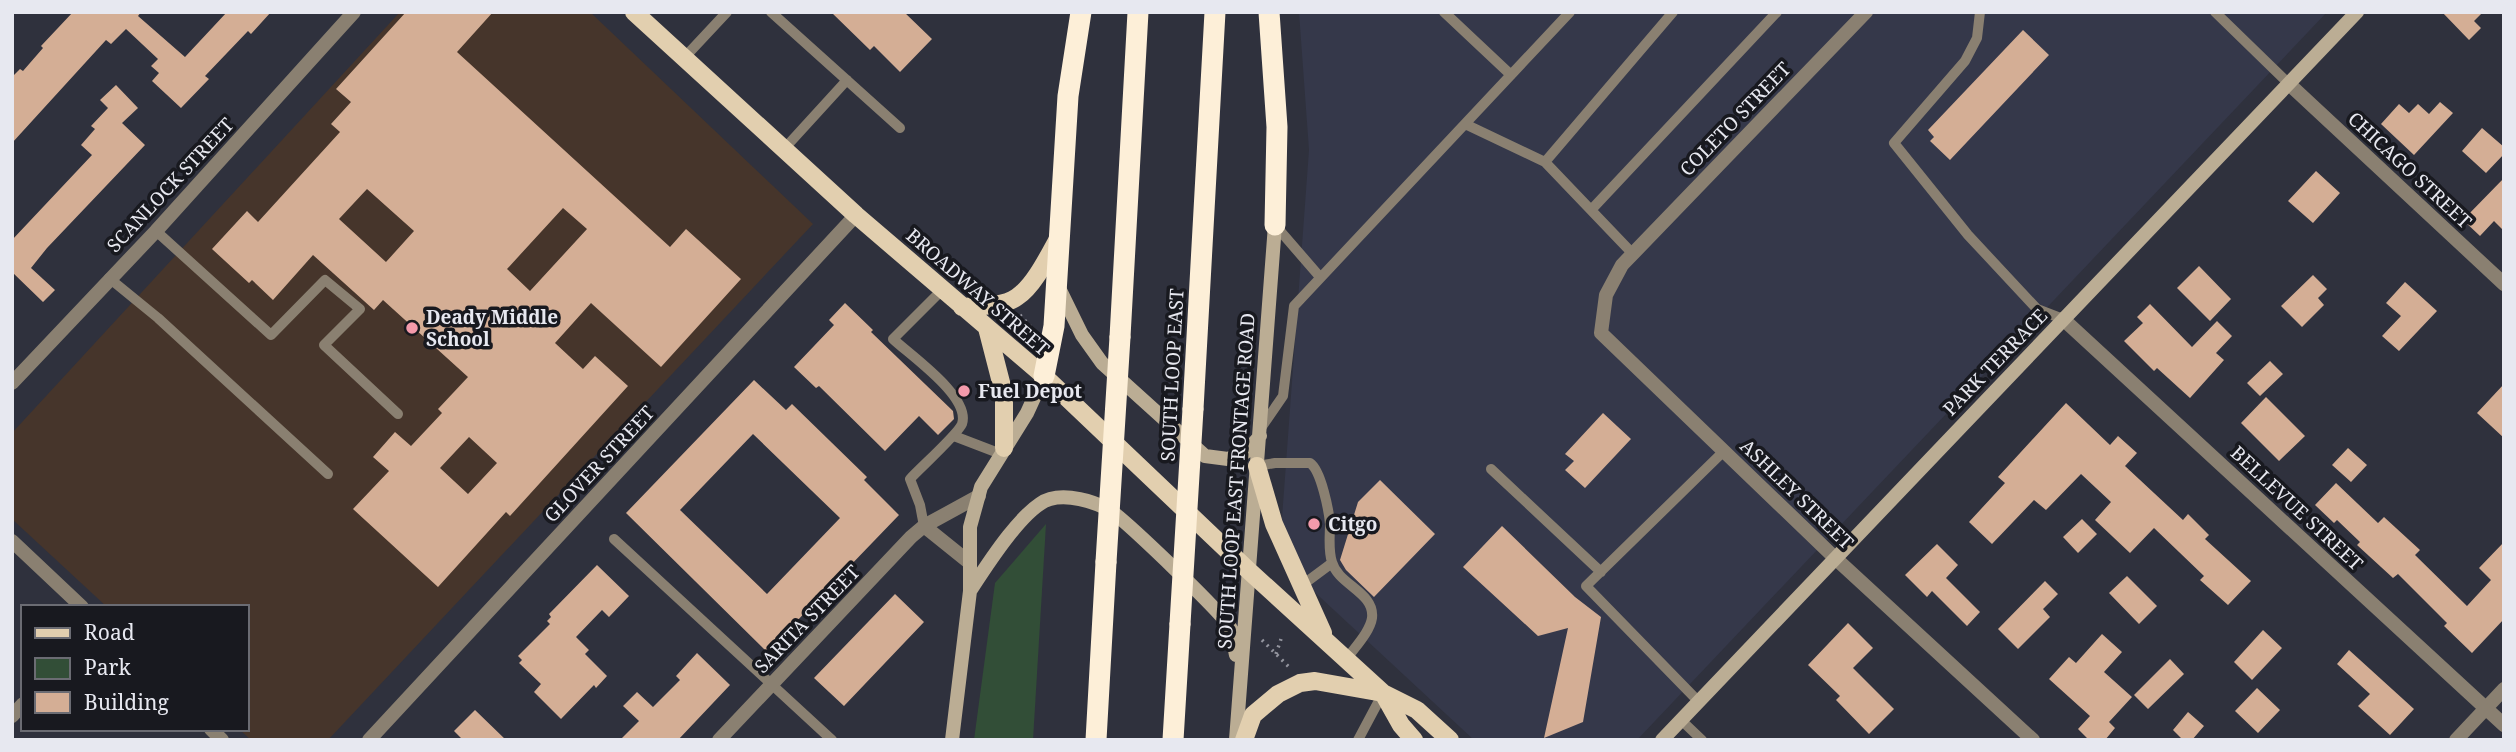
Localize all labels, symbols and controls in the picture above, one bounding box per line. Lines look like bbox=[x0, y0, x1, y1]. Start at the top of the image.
street label: COLETO STREET bbox=[1674, 56, 1796, 182]
street label: CHICAGO STREET bbox=[2342, 106, 2478, 234]
street label: SCANLOCK STREET bbox=[101, 112, 239, 258]
street label: BROADWAY STREET bbox=[901, 223, 1055, 362]
street label: SOUTH LOOP EAST bbox=[1154, 288, 1190, 462]
street label: PARK TERRACE bbox=[1937, 303, 2053, 421]
place label: Deady Middle School bbox=[426, 304, 558, 352]
street label: SOUTH LOOP EAST FRONTAGE ROAD bbox=[1211, 312, 1261, 650]
marker: Deady Middle School bbox=[404, 320, 420, 336]
place label: Fuel Depot bbox=[978, 378, 1082, 404]
marker: Fuel Depot bbox=[956, 383, 972, 399]
street label: GLOVER STREET bbox=[538, 400, 660, 528]
street label: ASHLEY STREET bbox=[1735, 433, 1860, 555]
street label: BELLEVUE STREET bbox=[2225, 440, 2369, 576]
place label: Citgo bbox=[1328, 511, 1377, 537]
marker: Citgo bbox=[1306, 516, 1322, 532]
street label: SARITA STREET bbox=[749, 559, 866, 679]
legend bbox=[21, 605, 248, 731]
text: Road bbox=[84, 618, 135, 646]
text: Park bbox=[84, 653, 131, 681]
text: Building bbox=[84, 688, 169, 716]

